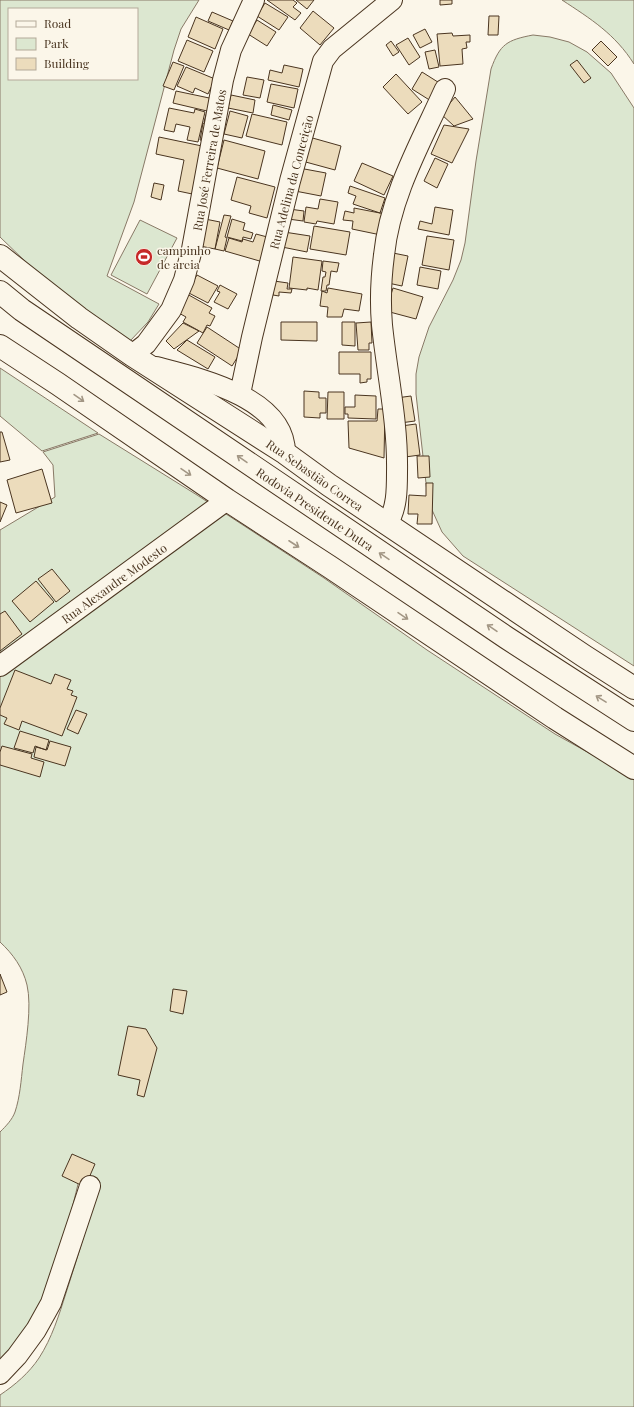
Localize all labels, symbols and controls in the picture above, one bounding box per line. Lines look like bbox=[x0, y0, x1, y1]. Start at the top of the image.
legend bbox=[8, 8, 138, 80]
text: Road bbox=[44, 15, 71, 31]
text: Park bbox=[44, 35, 69, 51]
text: Building bbox=[44, 55, 90, 71]
street label: Rua José Ferreira de Matos bbox=[189, 88, 229, 232]
street label: Rua Adelina da Conceição bbox=[265, 113, 317, 251]
place label: campinho de areia bbox=[157, 242, 211, 272]
sports icon: campinho de areia bbox=[134, 247, 154, 267]
one-way arrow bbox=[73, 394, 84, 403]
street label: Rua Sebastião Correa bbox=[263, 436, 367, 515]
one-way arrow bbox=[237, 455, 248, 463]
street label: Rodovia Presidente Dutra bbox=[253, 464, 377, 554]
one-way arrow bbox=[180, 468, 191, 476]
street label: Rua Alexandre Modesto bbox=[58, 539, 170, 627]
one-way arrow bbox=[289, 540, 300, 548]
one-way arrow bbox=[378, 551, 390, 559]
one-way arrow bbox=[397, 612, 408, 620]
one-way arrow bbox=[487, 624, 498, 632]
one-way arrow bbox=[596, 695, 607, 703]

